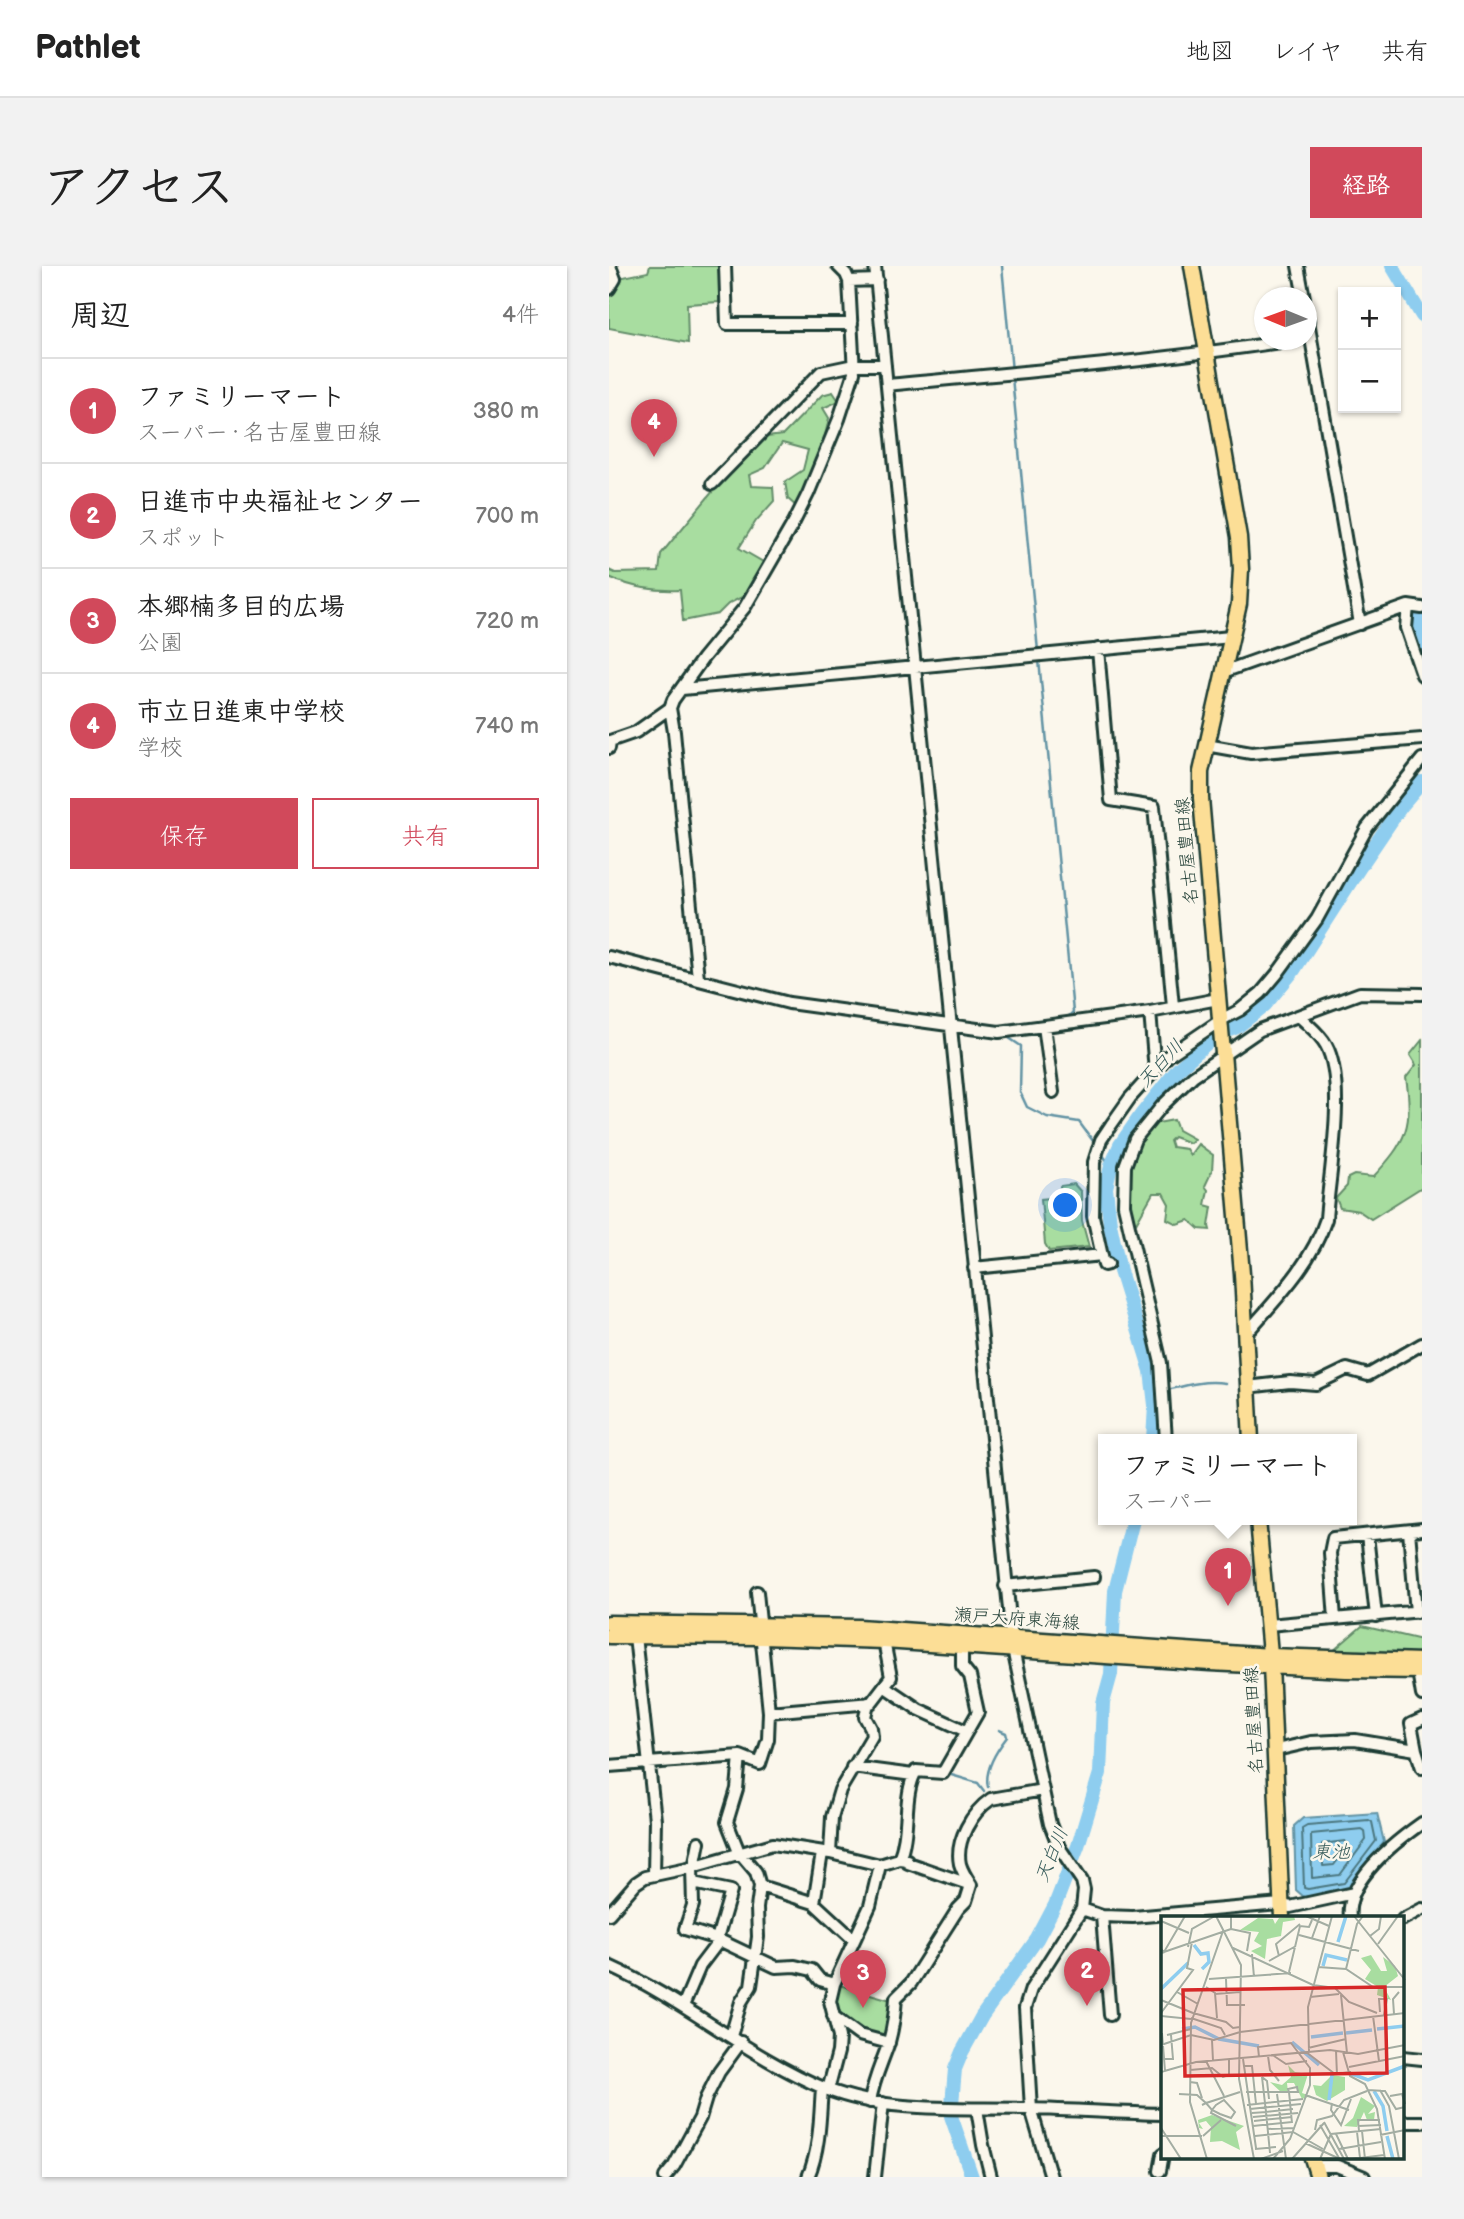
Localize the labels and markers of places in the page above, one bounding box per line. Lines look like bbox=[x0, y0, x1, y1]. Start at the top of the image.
pin: 4 bbox=[631, 399, 677, 457]
pin: 1 bbox=[1205, 1548, 1251, 1606]
pin: 2 bbox=[1064, 1948, 1110, 2006]
pin: 3 bbox=[840, 1950, 886, 2008]

